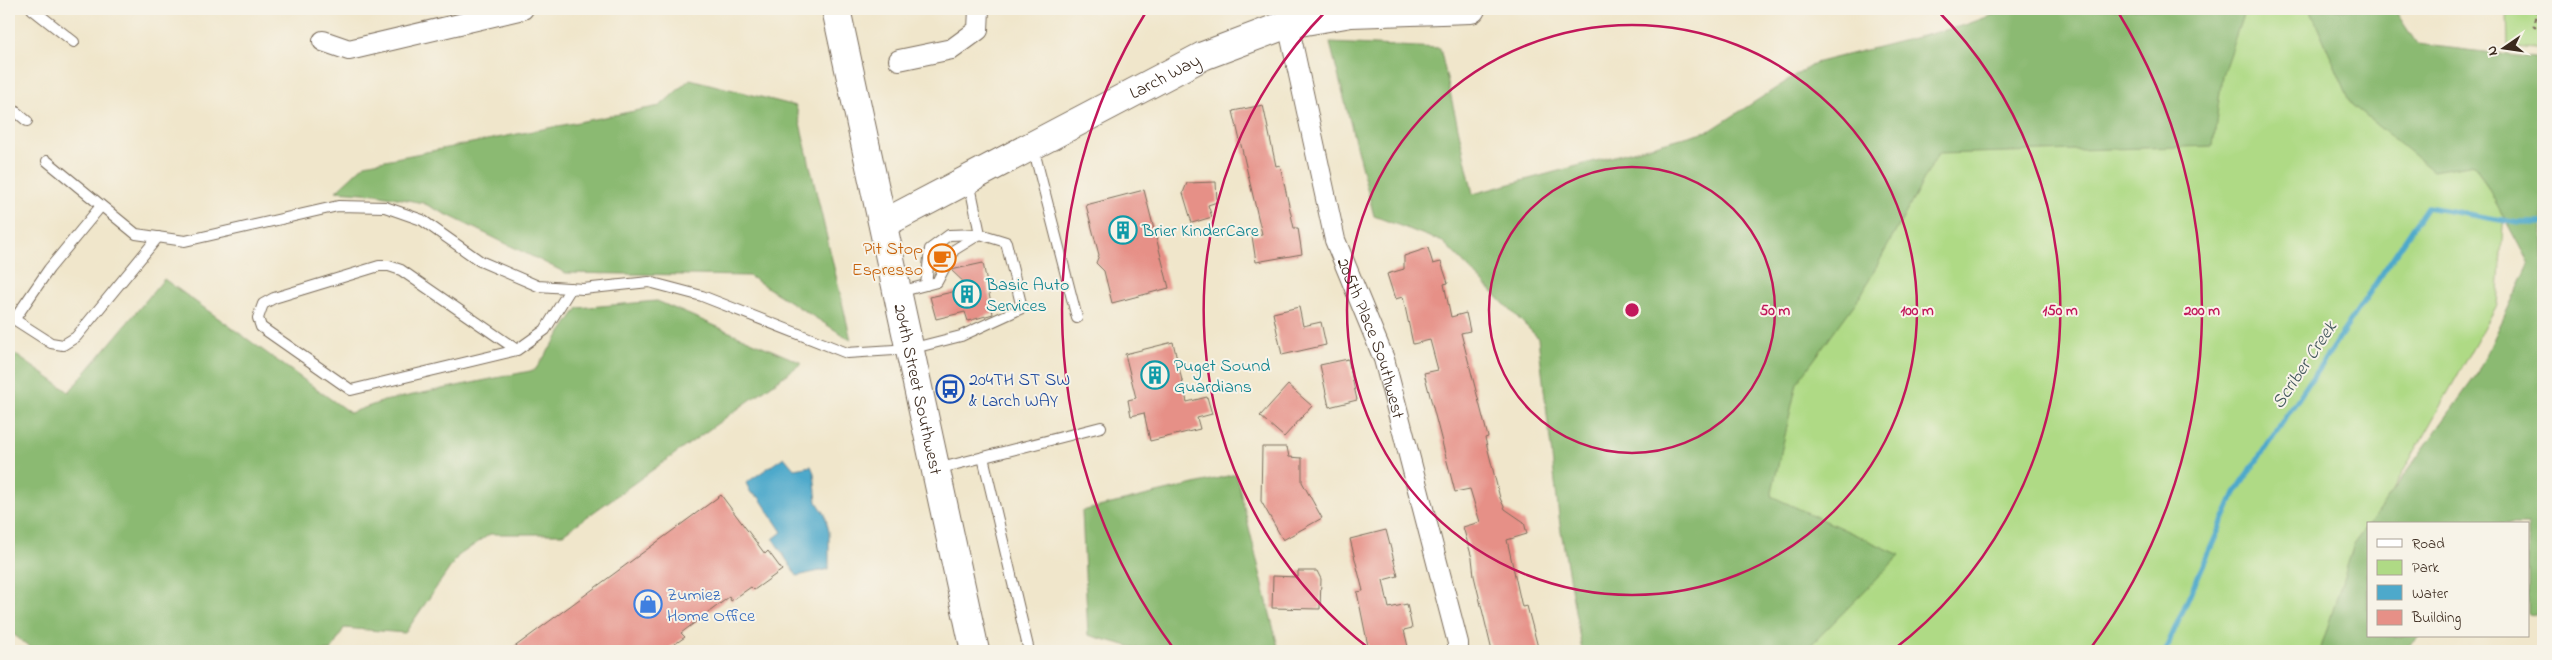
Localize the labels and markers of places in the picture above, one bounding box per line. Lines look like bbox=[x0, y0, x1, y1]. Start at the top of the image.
building icon: Brier KinderCare bbox=[1108, 215, 1138, 245]
place label: Brier KinderCare bbox=[1141, 219, 1260, 245]
place label: Pit Stop Espresso bbox=[852, 237, 923, 284]
cafe icon: Pit Stop Espresso bbox=[927, 243, 957, 273]
place label: Basic Auto Services bbox=[985, 273, 1069, 320]
building icon: Basic Auto Services bbox=[952, 279, 982, 309]
centre of rings bbox=[1623, 301, 1641, 319]
place label: Puget Sound Guardians bbox=[1174, 354, 1270, 401]
building icon: Puget Sound Guardians bbox=[1140, 360, 1170, 390]
place label: 204TH ST SW & Larch WAY bbox=[969, 368, 1070, 415]
bus stop icon: 204TH ST SW & Larch WAY bbox=[935, 374, 965, 404]
place label: Zumiez Home Office bbox=[667, 583, 756, 630]
shop icon: Zumiez Home Office bbox=[633, 589, 663, 619]

